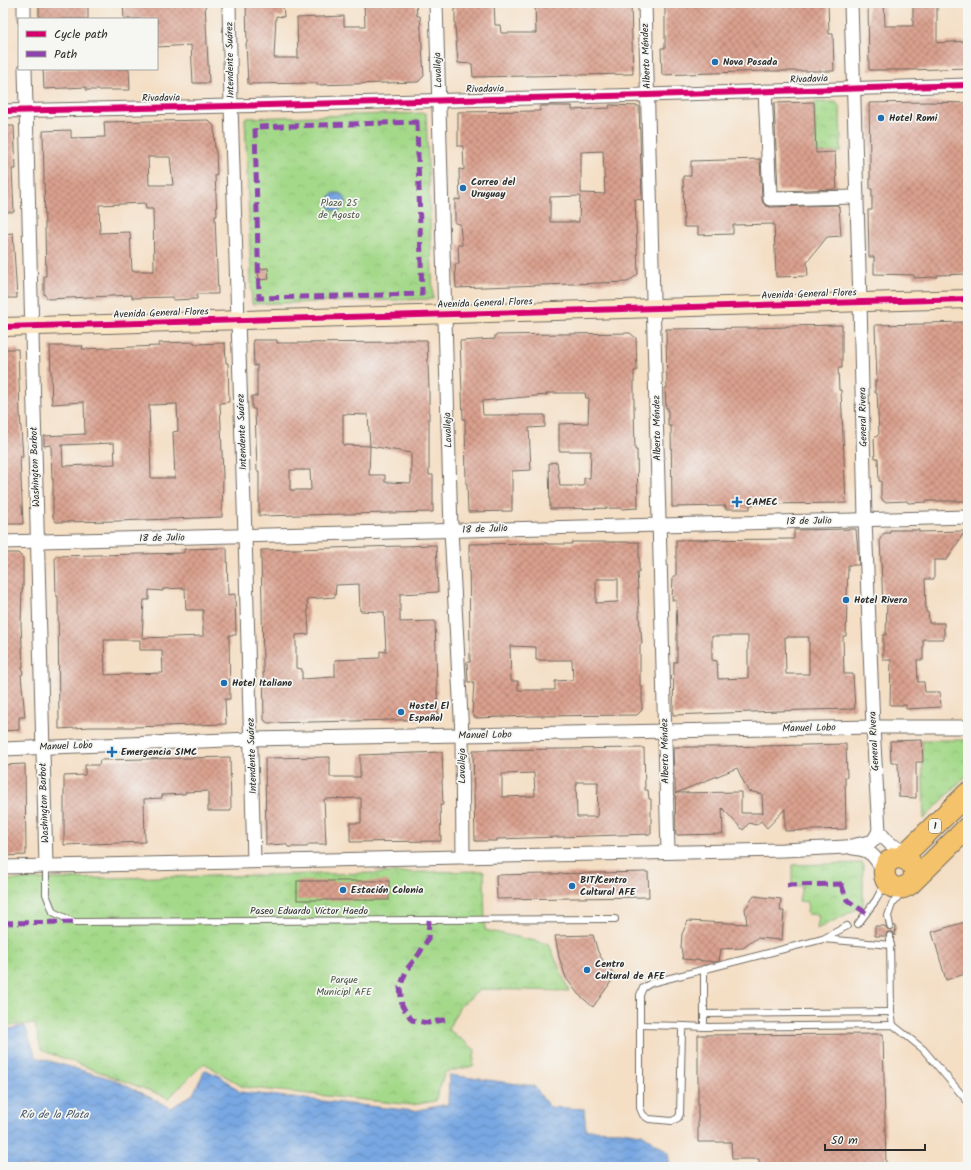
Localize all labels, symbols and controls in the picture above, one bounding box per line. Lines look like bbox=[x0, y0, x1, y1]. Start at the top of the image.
legend bbox=[18, 18, 158, 70]
street label: Intendente Suárez bbox=[221, 21, 239, 98]
street label: Alberto Méndez bbox=[637, 22, 655, 89]
text: Cycle path bbox=[54, 25, 108, 44]
text: Path bbox=[54, 45, 77, 64]
street label: Lavalleja bbox=[429, 52, 447, 88]
place label: Nova Posada bbox=[723, 54, 777, 70]
marker: Nova Posada bbox=[710, 57, 720, 67]
street label: Rivadavia bbox=[790, 70, 829, 88]
street label: Rivadavia bbox=[466, 81, 504, 97]
street label: Rivadavia bbox=[142, 90, 180, 106]
place label: Hotel Romi bbox=[889, 110, 938, 126]
marker: Hotel Romi bbox=[876, 113, 886, 123]
place label: Correo del Uruguay bbox=[471, 174, 516, 202]
marker: Correo del Uruguay bbox=[458, 183, 468, 193]
park label: Plaza 25 de Agosto bbox=[318, 195, 360, 223]
street label: Avenida General Flores bbox=[761, 284, 858, 304]
street label: Avenida General Flores bbox=[437, 293, 534, 313]
street label: Avenida General Flores bbox=[113, 303, 210, 323]
street label: General Rivera bbox=[854, 387, 872, 447]
street label: Intendente Suárez bbox=[233, 393, 251, 470]
street label: Alberto Méndez bbox=[648, 395, 666, 461]
street label: Lavalleja bbox=[439, 412, 457, 448]
street label: Washington Barbot bbox=[26, 426, 44, 507]
place label: CAMEC bbox=[746, 494, 778, 510]
marker: CAMEC bbox=[731, 496, 743, 508]
street label: 18 de Julio bbox=[786, 513, 832, 529]
street label: 18 de Julio bbox=[462, 520, 508, 538]
street label: 18 de Julio bbox=[139, 530, 185, 546]
place label: Hotel Rivera bbox=[854, 592, 907, 608]
marker: Hotel Rivera bbox=[841, 595, 851, 605]
place label: Hotel Italiano bbox=[232, 675, 293, 691]
marker: Hotel Italiano bbox=[219, 678, 229, 688]
place label: Hostel El Español bbox=[409, 698, 449, 726]
marker: Hostel El Español bbox=[396, 707, 406, 717]
street label: General Rivera bbox=[864, 710, 884, 771]
street label: Intendente Suárez bbox=[243, 717, 261, 794]
street label: Alberto Méndez bbox=[656, 718, 674, 784]
street label: Manuel Lobo bbox=[782, 720, 836, 736]
street label: Manuel Lobo bbox=[458, 727, 512, 743]
street label: Manuel Lobo bbox=[39, 737, 93, 755]
place label: Emergencia SIMC bbox=[121, 744, 197, 760]
marker: Emergencia SIMC bbox=[106, 746, 118, 758]
street label: Lavalleja bbox=[454, 748, 470, 784]
street label: Washington Barbot bbox=[35, 762, 53, 843]
road number: 1 bbox=[929, 819, 941, 833]
place label: BIT/Centro Cultural AFE bbox=[580, 872, 636, 900]
marker: BIT/Centro Cultural AFE bbox=[567, 881, 577, 891]
place label: Estación Colonia bbox=[351, 882, 423, 898]
marker: Estación Colonia bbox=[338, 885, 348, 895]
street label: Paseo Eduardo Víctor Haedo bbox=[250, 903, 368, 919]
place label: Centro Cultural de AFE bbox=[595, 956, 665, 984]
marker: Centro Cultural de AFE bbox=[582, 965, 592, 975]
park label: Parque Municipl AFE bbox=[316, 972, 373, 1000]
water label: Río de la Plata bbox=[20, 1106, 89, 1124]
scale bar bbox=[825, 1126, 925, 1152]
text: 50 m bbox=[831, 1131, 858, 1150]

